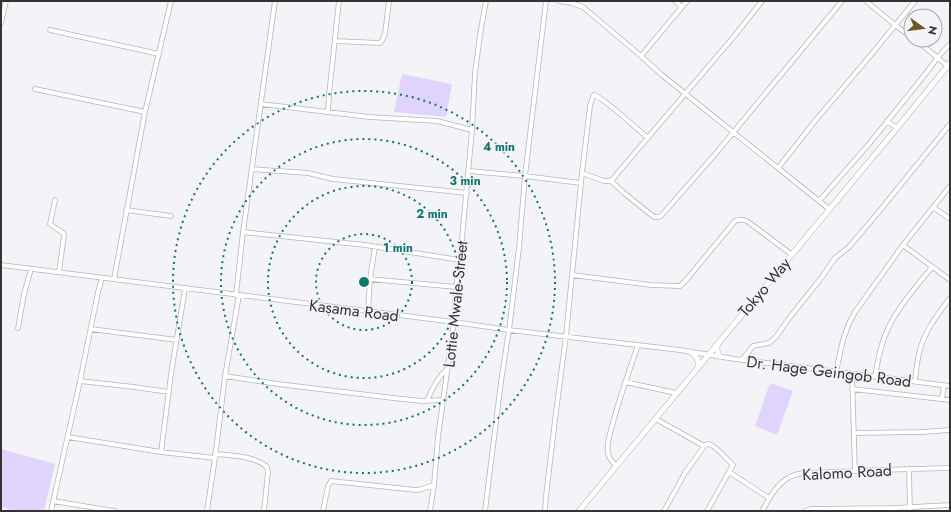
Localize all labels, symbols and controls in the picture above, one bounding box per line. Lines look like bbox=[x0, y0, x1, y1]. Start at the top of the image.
north arrow bbox=[903, 8, 943, 48]
text: N bbox=[924, 24, 942, 37]
text: 4 min bbox=[483, 138, 515, 156]
text: 3 min bbox=[449, 172, 481, 190]
text: 2 min bbox=[416, 205, 448, 223]
text: 1 min bbox=[383, 239, 413, 257]
street label: Lottie Mwale Street bbox=[437, 239, 474, 369]
street label: Tokyo Way bbox=[733, 252, 797, 322]
centre of rings bbox=[357, 275, 371, 289]
street label: Kasama Road bbox=[308, 294, 400, 327]
street label: Dr. Hage Geingob Road bbox=[745, 350, 913, 393]
street label: Kalomo Road bbox=[802, 459, 892, 486]

